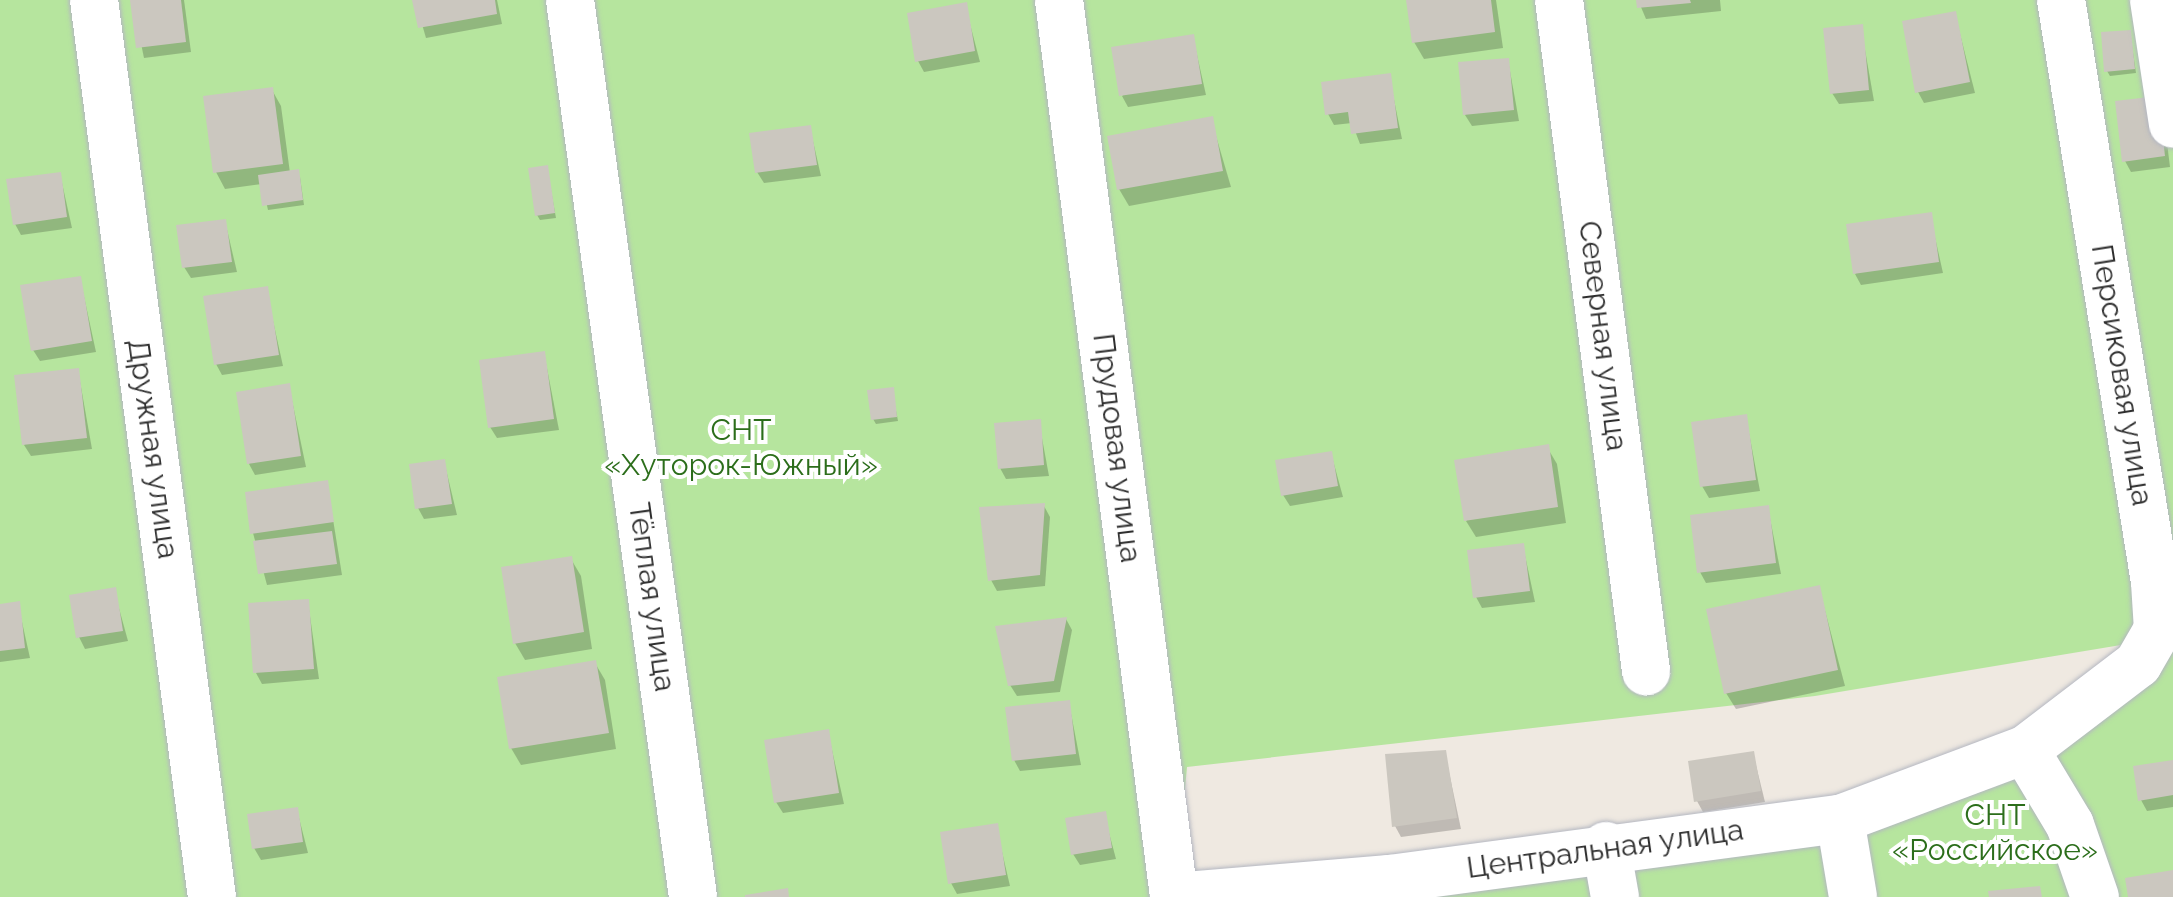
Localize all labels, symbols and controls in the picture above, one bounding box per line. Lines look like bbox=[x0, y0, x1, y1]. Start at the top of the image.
street label: Северная улица bbox=[1571, 219, 1635, 453]
street label: Персиковая улица bbox=[2083, 241, 2161, 509]
street label: Прудовая улица bbox=[1085, 331, 1149, 565]
street label: Дружная улица bbox=[120, 336, 186, 562]
park label: СНТ «Хуторок-Южный» bbox=[604, 412, 878, 482]
street label: Тёплая улица bbox=[621, 500, 683, 694]
park label: СНТ «Российское» bbox=[1892, 797, 2098, 868]
street label: Центральная улица bbox=[1464, 812, 1746, 886]

